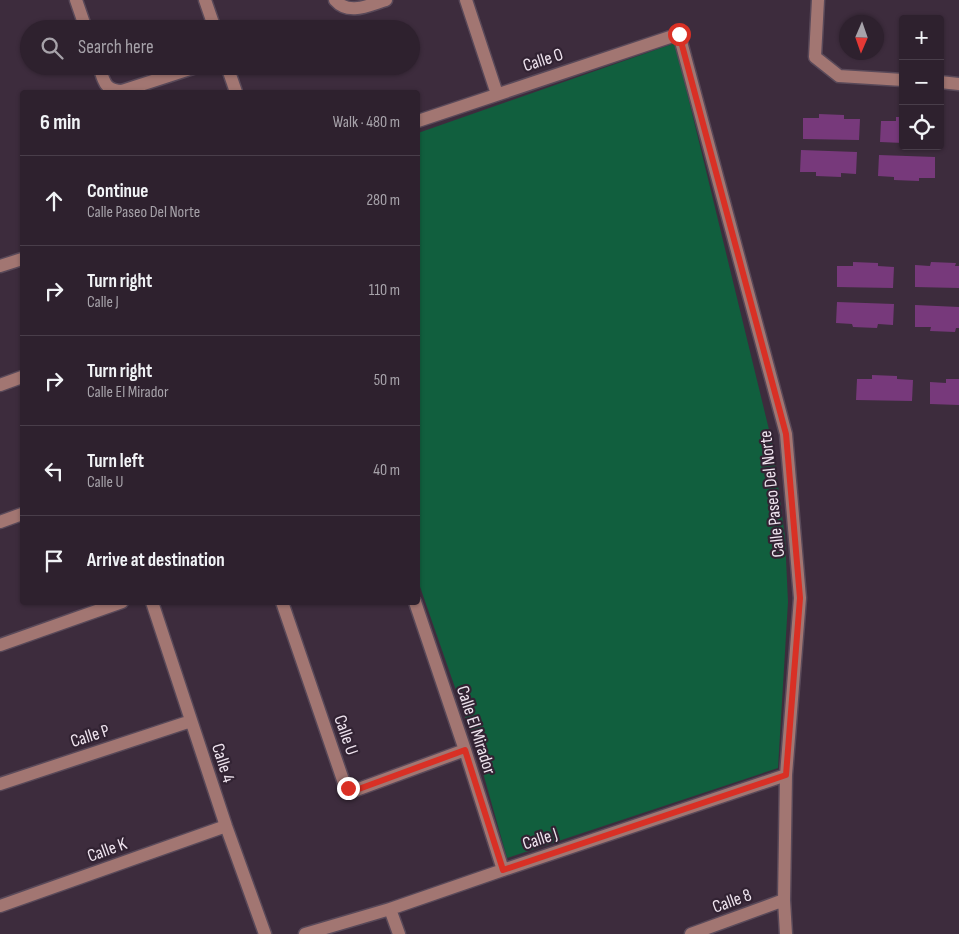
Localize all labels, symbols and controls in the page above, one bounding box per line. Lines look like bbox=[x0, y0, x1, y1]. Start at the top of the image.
north arrow bbox=[839, 15, 884, 60]
map controls bbox=[899, 15, 944, 150]
button: + bbox=[899, 15, 944, 60]
search box bbox=[20, 20, 420, 75]
route start bbox=[668, 23, 691, 46]
icon: search bbox=[38, 34, 66, 62]
text: Search here bbox=[78, 36, 154, 59]
street label: Calle O bbox=[520, 44, 566, 76]
button: − bbox=[899, 60, 944, 105]
button: locate bbox=[899, 105, 944, 150]
text: 6 min bbox=[40, 110, 81, 135]
text: Walk · 480 m bbox=[333, 113, 400, 132]
text: Continue bbox=[87, 180, 148, 203]
icon: ahead bbox=[40, 187, 68, 215]
text: 280 m bbox=[366, 191, 400, 210]
text: Calle Paseo Del Norte bbox=[87, 203, 200, 222]
text: Turn right bbox=[87, 270, 152, 293]
icon: right bbox=[40, 277, 68, 305]
text: 110 m bbox=[369, 281, 400, 300]
text: Calle J bbox=[87, 293, 119, 312]
text: Turn right bbox=[87, 360, 152, 383]
icon: right bbox=[40, 367, 68, 395]
text: 50 m bbox=[374, 371, 400, 390]
text: Calle El Mirador bbox=[87, 383, 169, 402]
street label: Calle Paseo Del Norte bbox=[755, 430, 789, 558]
text: Turn left bbox=[87, 450, 144, 473]
icon: left bbox=[40, 457, 68, 485]
text: 40 m bbox=[373, 461, 400, 480]
text: Calle U bbox=[87, 473, 124, 492]
icon: arrive bbox=[40, 547, 68, 575]
text: Arrive at destination bbox=[87, 549, 225, 572]
street label: Calle El Mirador bbox=[452, 683, 500, 777]
street label: Calle U bbox=[329, 712, 363, 758]
street label: Calle P bbox=[68, 720, 113, 752]
street label: Calle 4 bbox=[207, 741, 239, 786]
route end bbox=[337, 777, 360, 800]
street label: Calle J bbox=[520, 823, 560, 855]
street label: Calle K bbox=[84, 833, 130, 867]
street label: Calle 8 bbox=[710, 884, 755, 918]

